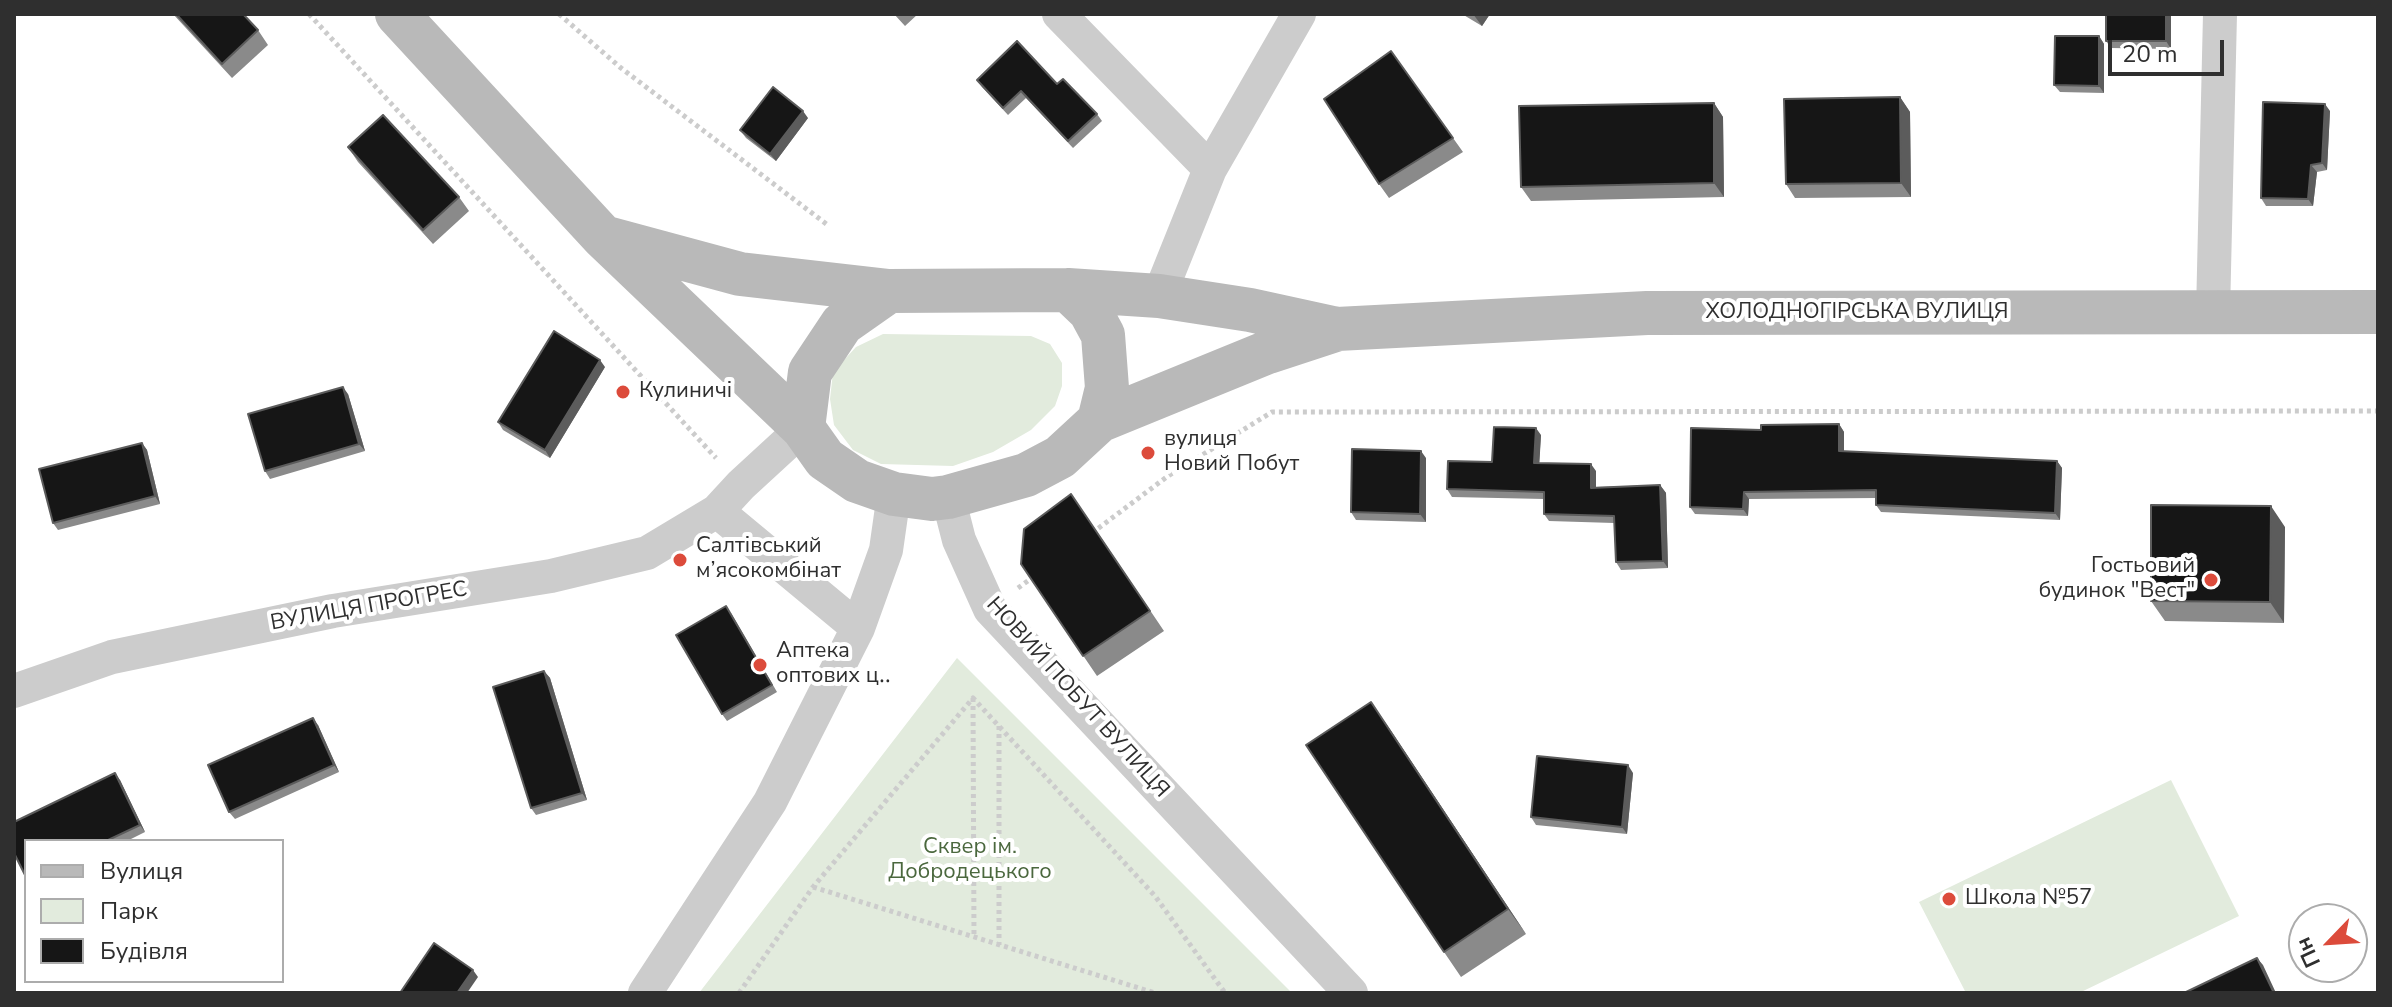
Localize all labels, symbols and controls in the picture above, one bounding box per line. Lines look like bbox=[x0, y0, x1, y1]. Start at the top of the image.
scale bar bbox=[2112, 24, 2228, 74]
text: 20 m bbox=[2122, 38, 2178, 70]
street label: ХОЛОДНОГІРСЬКА ВУЛИЦЯ bbox=[1705, 300, 2009, 326]
place label: Кулиничі bbox=[639, 379, 732, 405]
marker: Кулиничі bbox=[614, 383, 632, 401]
place label: вулиця Новий Побут bbox=[1164, 427, 1299, 478]
marker: вулиця Новий Побут bbox=[1139, 444, 1157, 462]
place label: Салтівський м’ясокомбінат bbox=[696, 534, 841, 586]
marker: Салтівський м’ясокомбінат bbox=[671, 551, 689, 569]
place label: Гостьовий будинок "Вест" bbox=[2039, 554, 2195, 606]
marker: Гостьовий будинок "Вест" bbox=[2202, 571, 2220, 589]
street label: ВУЛИЦЯ ПРОГРЕС bbox=[269, 577, 469, 637]
street label: НОВИЙ ПОБУТ ВУЛИЦЯ bbox=[980, 592, 1174, 804]
place label: Аптека оптових ц‥ bbox=[776, 639, 891, 690]
marker: Аптека оптових ц‥ bbox=[751, 656, 769, 674]
park label: Сквер ім. Добродецького bbox=[888, 835, 1052, 886]
legend bbox=[24, 839, 284, 983]
text: Вулиця bbox=[100, 855, 183, 887]
place label: Школа №57 bbox=[1965, 886, 2092, 912]
marker: Школа №57 bbox=[1940, 890, 1958, 908]
text: Парк bbox=[100, 895, 158, 927]
north arrow bbox=[2288, 903, 2368, 983]
text: Пн bbox=[2288, 932, 2328, 972]
text: Будівля bbox=[100, 935, 188, 967]

